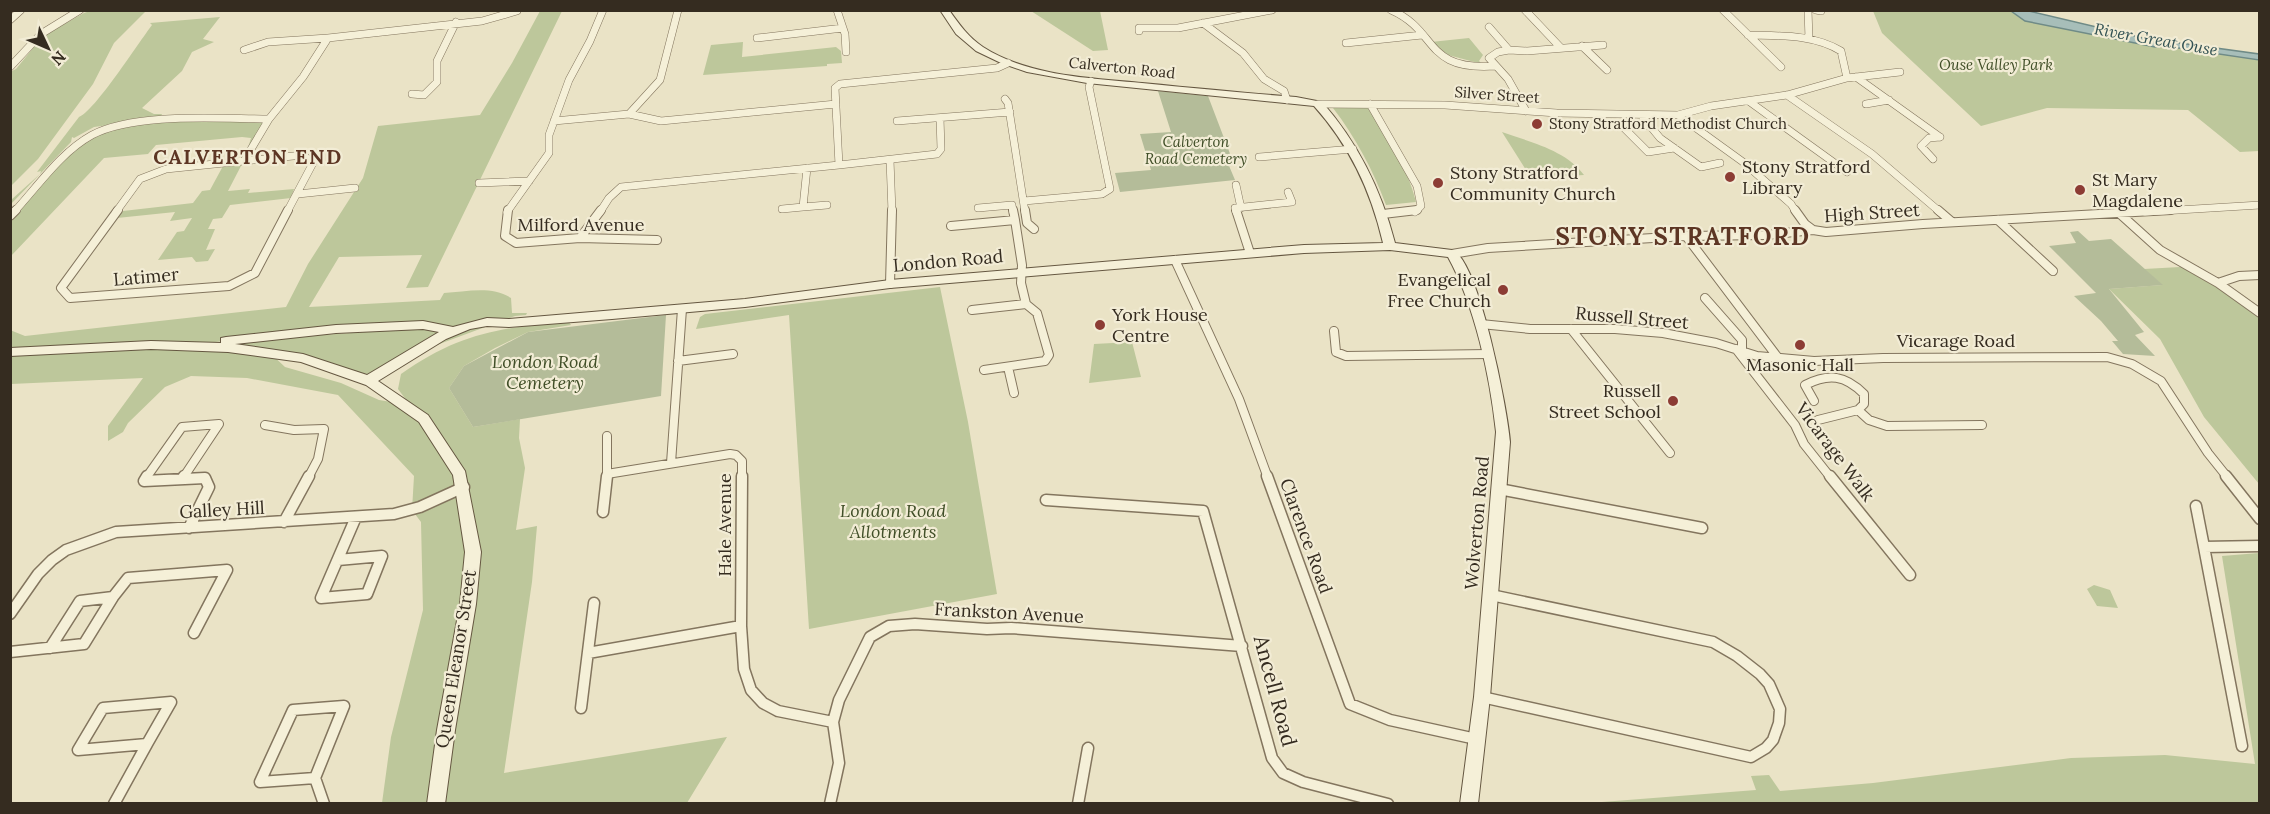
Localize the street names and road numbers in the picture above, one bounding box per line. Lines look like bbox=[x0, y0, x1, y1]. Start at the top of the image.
street label: Calverton Road bbox=[1068, 52, 1176, 83]
street label: Silver Street bbox=[1454, 82, 1540, 107]
street label: High Street bbox=[1823, 198, 1921, 227]
street label: Milford Avenue bbox=[517, 213, 645, 236]
street label: London Road bbox=[892, 244, 1004, 277]
street label: Latimer bbox=[112, 262, 180, 291]
street label: Russell Street bbox=[1574, 301, 1690, 334]
street label: Vicarage Road bbox=[1896, 329, 2015, 352]
street label: Vicarage Walk bbox=[1790, 397, 1880, 506]
street label: Wolverton Road bbox=[1459, 455, 1494, 591]
street label: Hale Avenue bbox=[713, 473, 736, 577]
street label: Clarence Road bbox=[1275, 475, 1338, 597]
street label: Galley Hill bbox=[179, 496, 265, 523]
street label: Queen Eleanor Street bbox=[430, 568, 481, 750]
street label: Frankston Avenue bbox=[934, 597, 1085, 628]
street label: Ancell Road bbox=[1247, 631, 1303, 749]

